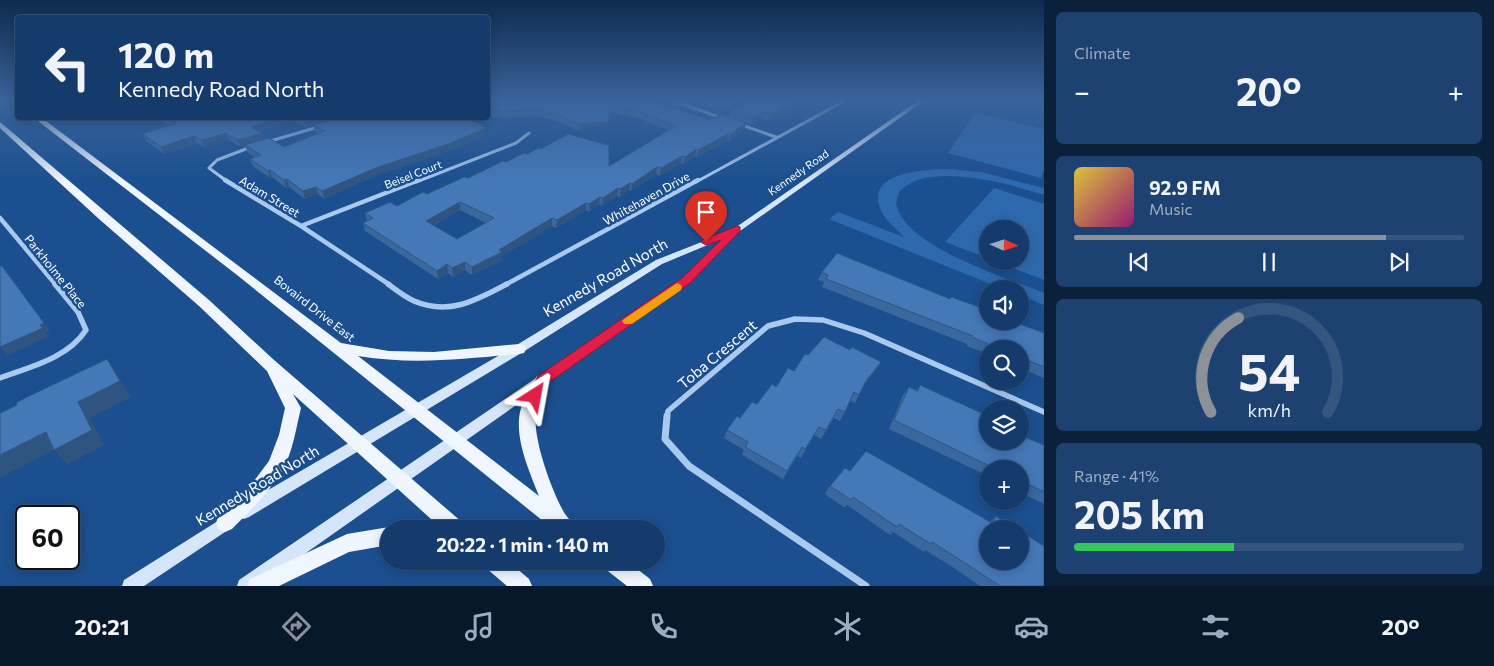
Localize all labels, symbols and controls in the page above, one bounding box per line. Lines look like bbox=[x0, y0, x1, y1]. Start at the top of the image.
text: 120 m bbox=[118, 32, 214, 75]
icon: left bbox=[35, 35, 100, 100]
text: Climate bbox=[1074, 43, 1130, 62]
text: 20° bbox=[1236, 67, 1302, 114]
text: − bbox=[1074, 74, 1090, 108]
text: + bbox=[1448, 74, 1464, 108]
text: Kennedy Road North bbox=[118, 75, 324, 102]
street label: Kennedy Road bbox=[765, 146, 831, 198]
street label: Beisel Court bbox=[382, 157, 444, 191]
street label: Whitehaven Drive bbox=[600, 168, 692, 228]
street label: Adam Street bbox=[237, 173, 303, 220]
text: 92.9 FM bbox=[1149, 176, 1221, 199]
pin bbox=[685, 191, 727, 242]
icon: arrive bbox=[692, 198, 720, 226]
text: Music bbox=[1149, 199, 1193, 218]
north arrow bbox=[979, 220, 1029, 270]
map controls bbox=[979, 220, 1029, 570]
street label: Parkholme Place bbox=[22, 231, 90, 311]
street label: Kennedy Road North bbox=[540, 234, 670, 320]
icon: previous bbox=[1125, 248, 1153, 276]
icon: pause bbox=[1255, 248, 1283, 276]
icon: next bbox=[1385, 248, 1413, 276]
street label: Bovaird Drive East bbox=[272, 272, 358, 344]
button: sound bbox=[979, 280, 1029, 330]
street label: Toba Crescent bbox=[674, 316, 760, 392]
text: 54 bbox=[1238, 338, 1300, 402]
button: search bbox=[979, 340, 1029, 390]
position arrow bbox=[508, 369, 560, 421]
text: km/h bbox=[1247, 399, 1291, 421]
button: layers bbox=[979, 400, 1029, 450]
street label: Kennedy Road North bbox=[192, 441, 322, 529]
button: + bbox=[979, 460, 1029, 510]
text: Range · 41% bbox=[1074, 466, 1159, 485]
text: 205 km bbox=[1074, 490, 1205, 537]
speed limit sign: 60 bbox=[15, 505, 80, 570]
button: − bbox=[979, 520, 1029, 570]
text: 20:22 · 1 min · 140 m bbox=[436, 533, 609, 556]
icon: directions bbox=[279, 609, 314, 644]
icon: music bbox=[462, 609, 497, 644]
icon: phone bbox=[646, 609, 681, 644]
icon: climate bbox=[830, 609, 865, 644]
icon: car bbox=[1014, 609, 1049, 644]
icon: filters bbox=[1198, 609, 1233, 644]
text: 20:21 bbox=[74, 613, 130, 640]
text: 20° bbox=[1382, 613, 1420, 640]

